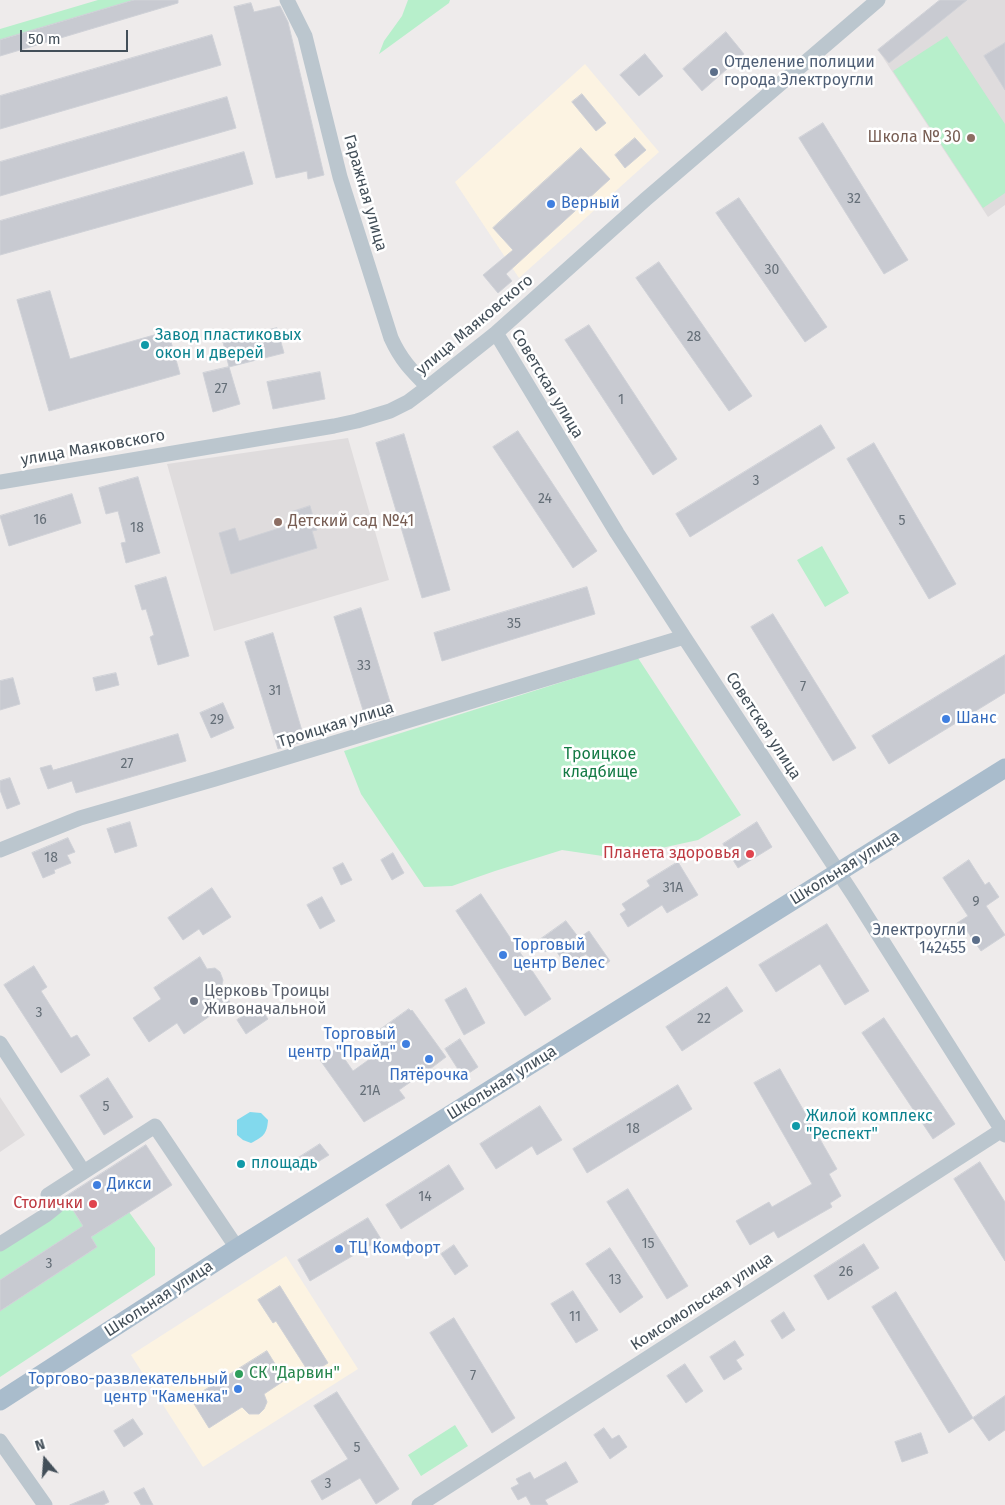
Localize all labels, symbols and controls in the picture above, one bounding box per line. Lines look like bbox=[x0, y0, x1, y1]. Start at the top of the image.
scale bar bbox=[22, 20, 130, 52]
text: 50 m bbox=[28, 30, 61, 48]
place label: Отделение полиции города Электроугли bbox=[724, 53, 875, 91]
marker: Отделение полиции города Электроугли bbox=[708, 66, 720, 78]
place label: Школа № 30 bbox=[868, 128, 961, 148]
street label: Гаражная улица bbox=[339, 132, 391, 254]
marker: Школа № 30 bbox=[965, 132, 977, 144]
house number: 32 bbox=[847, 191, 861, 207]
place label: Верный bbox=[561, 194, 620, 214]
marker: Верный bbox=[545, 198, 557, 210]
house number: 30 bbox=[765, 262, 779, 278]
street label: улица Маяковского bbox=[413, 271, 537, 379]
place label: Завод пластиковых окон и дверей bbox=[155, 326, 301, 364]
street label: Советская улица bbox=[507, 326, 587, 442]
house number: 28 bbox=[687, 329, 701, 345]
marker: Завод пластиковых окон и дверей bbox=[139, 339, 151, 351]
house number: 27 bbox=[214, 381, 228, 397]
house number: 1 bbox=[618, 392, 624, 408]
street label: улица Маяковского bbox=[19, 426, 167, 470]
house number: 3 bbox=[753, 473, 759, 489]
house number: 24 bbox=[538, 491, 552, 507]
house number: 16 bbox=[33, 512, 47, 528]
place label: Детский сад №41 bbox=[288, 512, 414, 532]
house number: 5 bbox=[898, 513, 906, 529]
marker: Детский сад №41 bbox=[272, 516, 284, 528]
house number: 18 bbox=[130, 520, 144, 536]
house number: 35 bbox=[507, 616, 521, 632]
house number: 33 bbox=[357, 658, 371, 674]
street label: Советская улица bbox=[721, 669, 805, 783]
house number: 7 bbox=[800, 679, 806, 695]
house number: 31 bbox=[269, 683, 281, 699]
street label: Троицкая улица bbox=[276, 698, 396, 752]
place label: Шанс bbox=[956, 709, 997, 729]
house number: 29 bbox=[210, 712, 224, 728]
marker: Шанс bbox=[940, 713, 952, 725]
park label: Троицкое кладбище bbox=[562, 745, 638, 783]
house number: 27 bbox=[120, 756, 134, 772]
street label: Школьная улица bbox=[787, 827, 903, 909]
place label: Планета здоровья bbox=[603, 844, 740, 864]
marker: Планета здоровья bbox=[744, 848, 756, 860]
house number: 18 bbox=[44, 850, 58, 866]
house number: 31А bbox=[663, 880, 683, 896]
house number: 9 bbox=[972, 894, 980, 910]
place label: Электроугли 142455 bbox=[873, 921, 966, 959]
marker: Электроугли 142455 bbox=[970, 934, 982, 946]
place label: Торговый центр Велес bbox=[513, 936, 605, 974]
marker: Торговый центр Велес bbox=[497, 949, 509, 961]
place label: Церковь Троицы Живоначальной bbox=[204, 982, 330, 1020]
marker: Церковь Троицы Живоначальной bbox=[188, 995, 200, 1007]
house number: 3 bbox=[36, 1005, 42, 1021]
house number: 22 bbox=[697, 1011, 711, 1027]
place label: Торговый центр "Прайд" bbox=[287, 1025, 396, 1063]
marker: Торговый центр "Прайд" bbox=[400, 1038, 412, 1050]
street label: Школьная улица bbox=[444, 1042, 560, 1124]
marker: Пятёрочка bbox=[423, 1053, 435, 1065]
place label: Пятёрочка bbox=[389, 1066, 469, 1086]
house number: 21А bbox=[360, 1083, 380, 1099]
house number: 5 bbox=[102, 1099, 110, 1115]
place label: Жилой комплекс "Респект" bbox=[806, 1107, 933, 1145]
marker: Жилой комплекс "Респект" bbox=[790, 1120, 802, 1132]
house number: 18 bbox=[626, 1121, 640, 1137]
place label: площадь bbox=[251, 1154, 318, 1174]
marker: площадь bbox=[235, 1158, 247, 1170]
place label: Дикси bbox=[107, 1175, 152, 1195]
marker: Дикси bbox=[91, 1179, 103, 1191]
house number: 14 bbox=[418, 1189, 432, 1205]
place label: Столички bbox=[13, 1194, 83, 1214]
marker: Столички bbox=[87, 1198, 99, 1210]
house number: 15 bbox=[641, 1236, 655, 1252]
place label: ТЦ Комфорт bbox=[349, 1239, 440, 1259]
marker: ТЦ Комфорт bbox=[333, 1243, 345, 1255]
street label: Комсомольская улица bbox=[627, 1249, 777, 1355]
house number: 3 bbox=[46, 1256, 52, 1272]
street label: Школьная улица bbox=[101, 1257, 217, 1341]
house number: 26 bbox=[839, 1264, 853, 1280]
house number: 13 bbox=[608, 1272, 622, 1288]
house number: 11 bbox=[569, 1309, 581, 1325]
place label: СК "Дарвин" bbox=[249, 1364, 340, 1384]
marker: СК "Дарвин" bbox=[233, 1368, 245, 1380]
house number: 7 bbox=[470, 1368, 476, 1384]
place label: Торгово-развлекательный центр "Каменка" bbox=[28, 1370, 228, 1408]
marker: Торгово-развлекательный центр "Каменка" bbox=[232, 1383, 244, 1395]
north arrow bbox=[20, 1435, 70, 1485]
text: N bbox=[33, 1436, 47, 1455]
house number: 5 bbox=[353, 1440, 361, 1456]
house number: 3 bbox=[325, 1476, 331, 1492]

